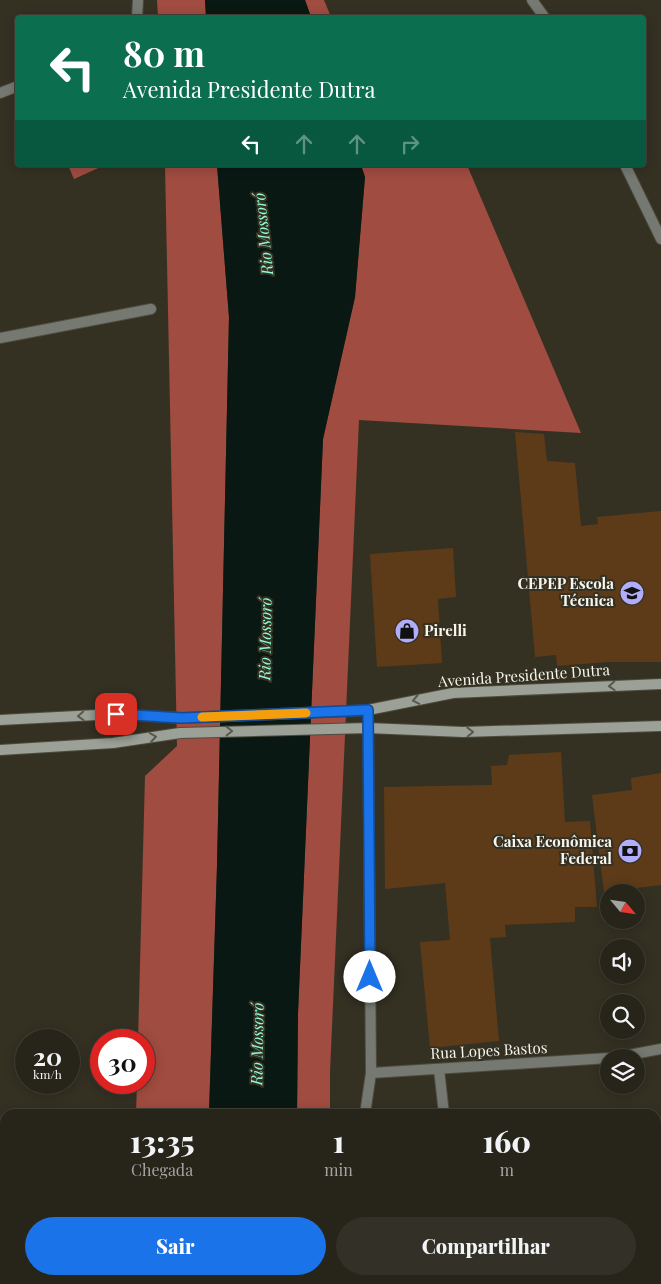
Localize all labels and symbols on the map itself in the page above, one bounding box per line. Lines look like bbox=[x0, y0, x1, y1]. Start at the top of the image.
water label: Rio Mossoró bbox=[248, 191, 277, 277]
place label: CEPEP Escola Técnica bbox=[518, 573, 614, 610]
school or university icon: CEPEP Escola Técnica bbox=[619, 580, 645, 606]
water label: Rio Mossoró bbox=[253, 596, 276, 682]
shop icon: Pirelli bbox=[394, 618, 420, 644]
place label: Pirelli bbox=[424, 620, 467, 640]
street label: Avenida Presidente Dutra bbox=[436, 659, 611, 691]
one-way arrow bbox=[608, 680, 616, 691]
pin bbox=[95, 693, 137, 735]
one-way arrow bbox=[411, 695, 420, 705]
one-way arrow bbox=[76, 711, 84, 721]
one-way arrow bbox=[225, 726, 233, 737]
one-way arrow bbox=[466, 727, 474, 737]
one-way arrow bbox=[149, 732, 157, 742]
place label: Caixa Econômica Federal bbox=[493, 831, 612, 868]
bank icon: Caixa Econômica Federal bbox=[617, 838, 643, 864]
north arrow bbox=[600, 884, 645, 929]
position arrow bbox=[343, 950, 395, 1002]
water label: Rio Mossoró bbox=[245, 1001, 268, 1087]
speed limit sign: 30 bbox=[90, 1029, 155, 1094]
street label: Rua Lopes Bastos bbox=[430, 1037, 548, 1063]

